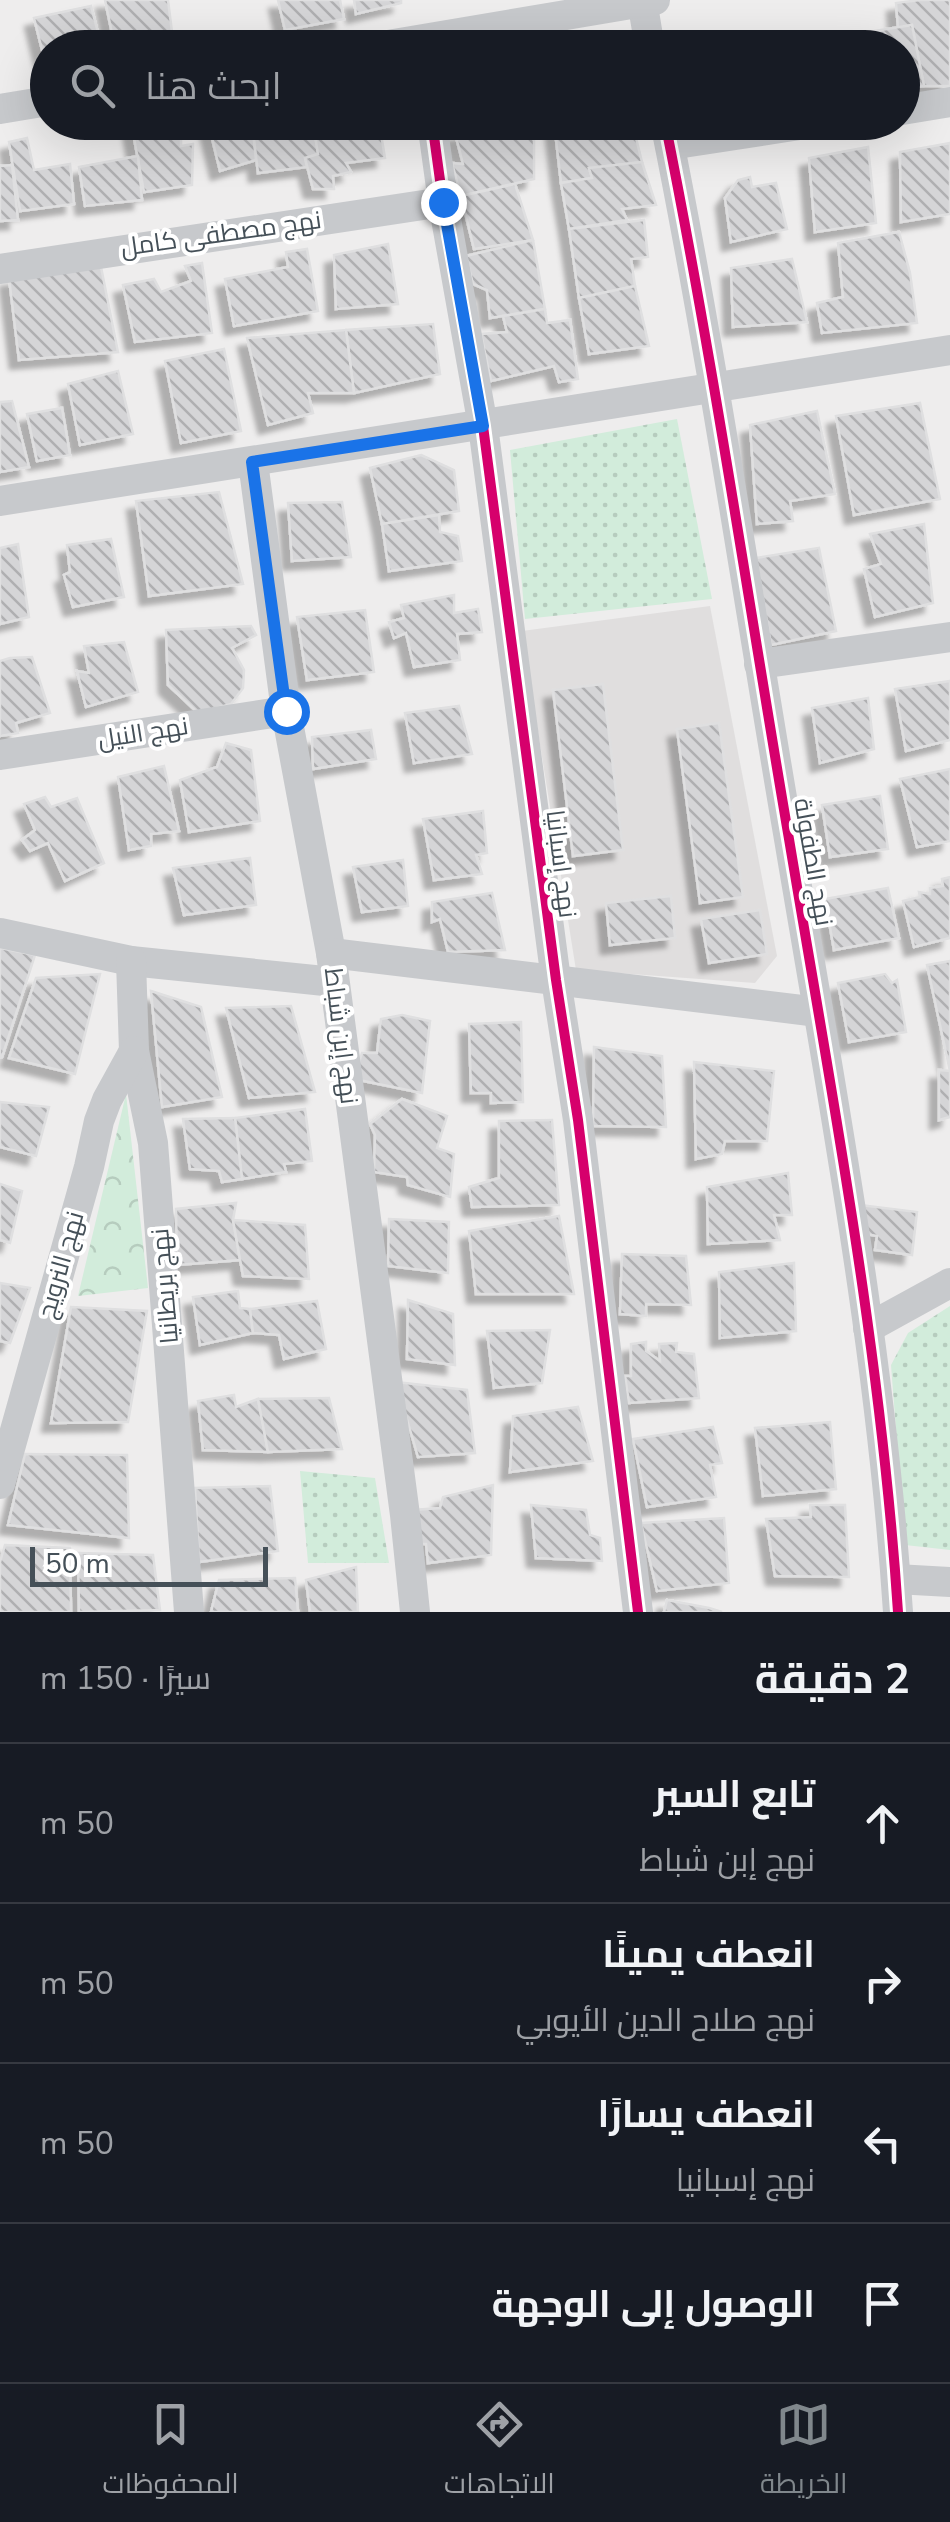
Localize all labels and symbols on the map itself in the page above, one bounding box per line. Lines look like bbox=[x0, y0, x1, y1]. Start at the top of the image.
route end bbox=[421, 180, 467, 226]
street label: نهج مصطفى كامل bbox=[118, 203, 324, 265]
route start bbox=[264, 689, 310, 735]
street label: نهج النيل bbox=[95, 709, 191, 757]
street label: نهج الطفولة bbox=[785, 795, 841, 929]
street label: نهج إسبانيا bbox=[537, 808, 585, 920]
street label: نهج إبن شباط bbox=[316, 966, 366, 1106]
street label: نهج النرويج bbox=[30, 1208, 92, 1322]
street label: نهج بريطانيا bbox=[143, 1227, 187, 1345]
scale bar bbox=[30, 1542, 268, 1586]

